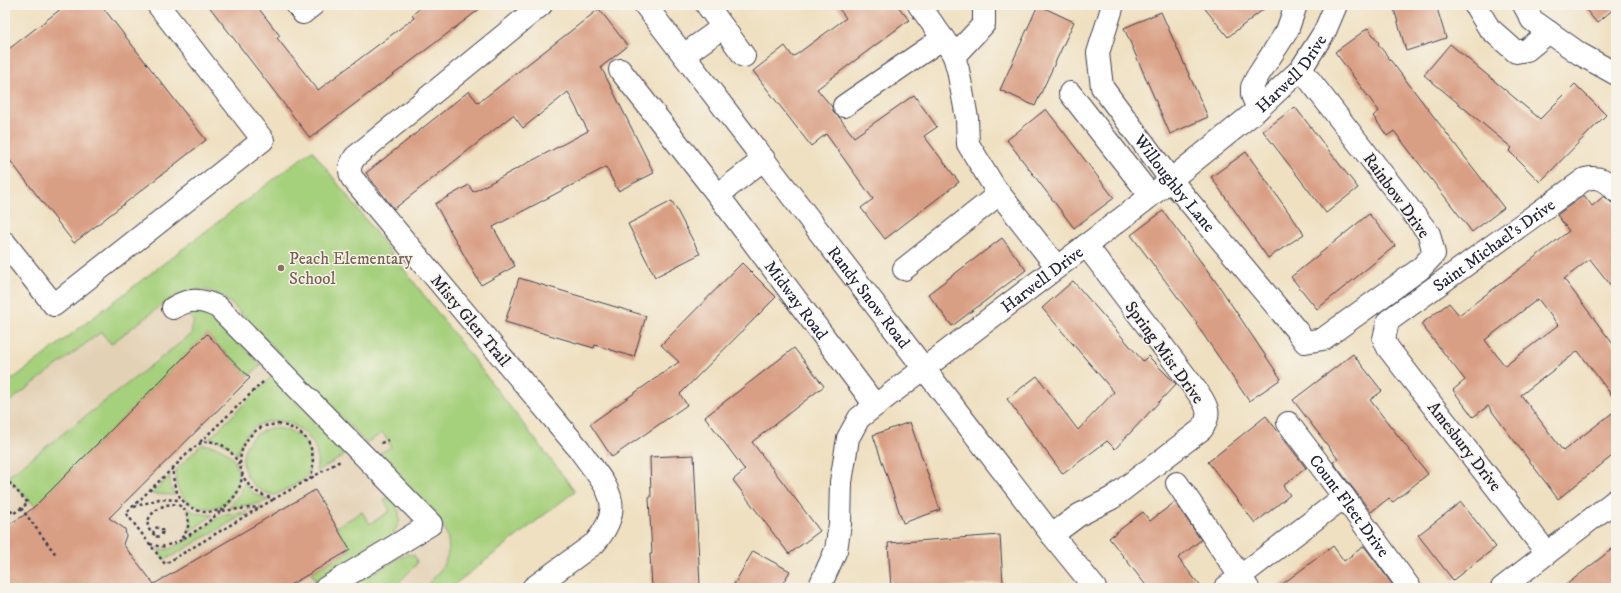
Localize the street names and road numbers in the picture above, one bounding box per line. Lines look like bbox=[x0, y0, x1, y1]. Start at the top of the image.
street label: Harwell Drive bbox=[1251, 31, 1332, 118]
street label: Willoughby Lane bbox=[1128, 129, 1220, 237]
street label: Rainbow Drive bbox=[1358, 149, 1435, 243]
street label: Saint Michael's Drive bbox=[1429, 194, 1560, 297]
street label: Harwell Drive bbox=[997, 241, 1088, 318]
street label: Randy Snow Road bbox=[822, 242, 915, 353]
street label: Midway Road bbox=[759, 257, 833, 345]
street label: Misty Glen Trail bbox=[425, 270, 515, 371]
street label: Spring Mist Drive bbox=[1120, 297, 1209, 408]
street label: Amesbury Drive bbox=[1422, 397, 1506, 496]
street label: Count Fleet Drive bbox=[1304, 450, 1394, 562]

